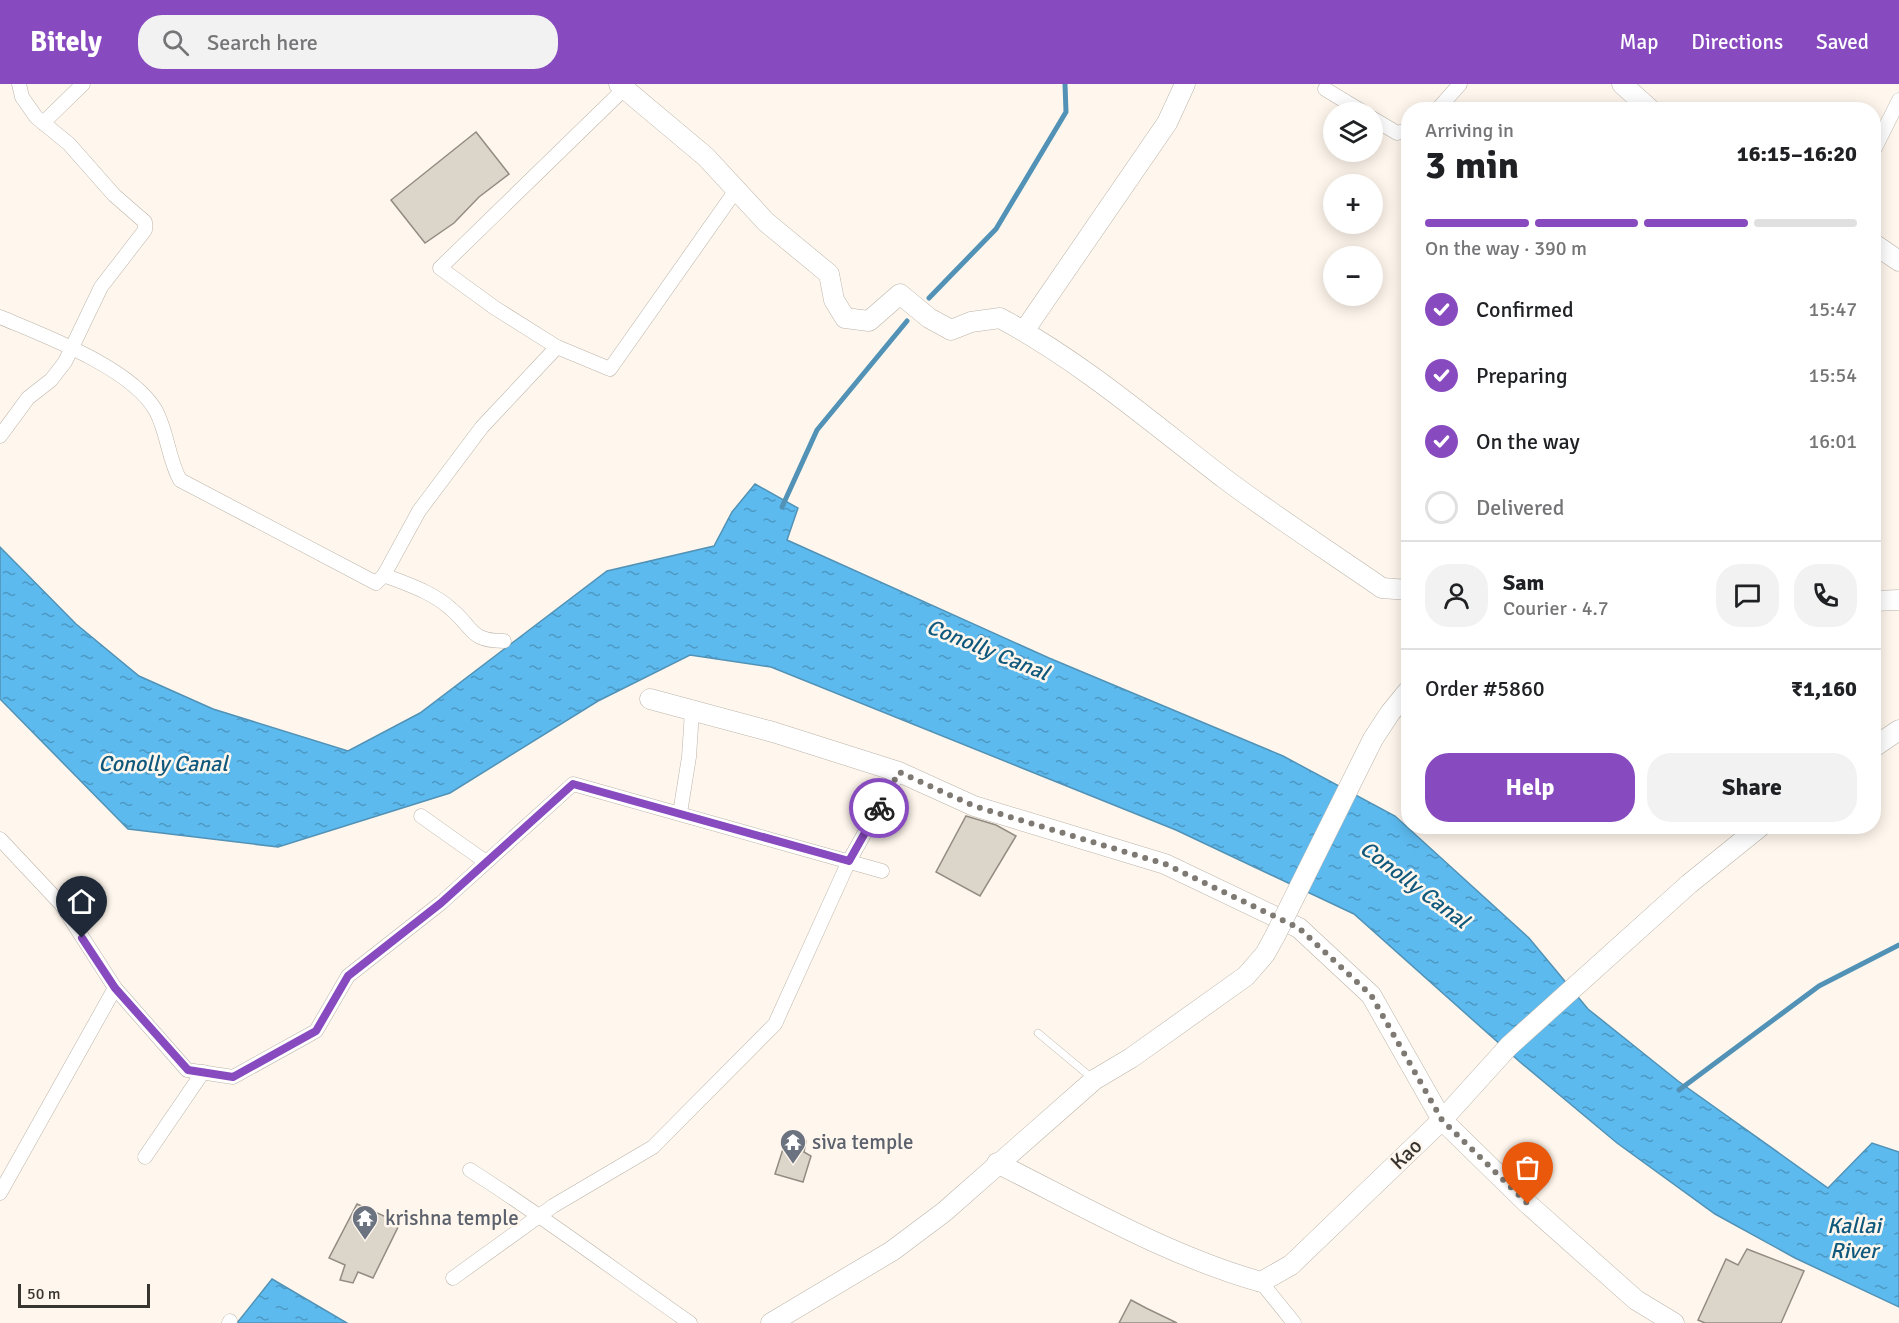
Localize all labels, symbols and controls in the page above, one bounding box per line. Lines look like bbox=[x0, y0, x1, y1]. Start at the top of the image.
search box bbox=[138, 15, 558, 69]
text: Bitely bbox=[30, 25, 102, 59]
icon: search bbox=[159, 26, 192, 59]
text: Search here bbox=[207, 29, 318, 56]
text: Map bbox=[1620, 29, 1658, 55]
text: Directions bbox=[1691, 29, 1783, 55]
text: Saved bbox=[1816, 29, 1869, 55]
map controls bbox=[1323, 102, 1383, 306]
button: layers bbox=[1323, 102, 1383, 162]
text: Arriving in bbox=[1425, 118, 1514, 143]
text: 16:15–16:20 bbox=[1737, 140, 1857, 167]
text: 3 min bbox=[1425, 141, 1519, 189]
button: + bbox=[1323, 174, 1383, 234]
text: On the way · 390 m bbox=[1425, 236, 1587, 261]
button: − bbox=[1323, 246, 1383, 306]
icon: check bbox=[1425, 293, 1458, 326]
text: Confirmed bbox=[1476, 296, 1574, 323]
text: 15:47 bbox=[1808, 297, 1857, 322]
icon: check bbox=[1425, 359, 1458, 392]
text: Preparing bbox=[1476, 362, 1568, 389]
text: 15:54 bbox=[1808, 363, 1857, 388]
icon: check bbox=[1425, 425, 1458, 458]
text: On the way bbox=[1476, 428, 1580, 455]
text: 16:01 bbox=[1808, 429, 1857, 454]
text: Delivered bbox=[1476, 494, 1564, 521]
button: person bbox=[1425, 564, 1488, 627]
button: chat bbox=[1716, 564, 1779, 627]
button: phone bbox=[1794, 564, 1857, 627]
text: Sam bbox=[1503, 569, 1544, 596]
text: Courier · 4.7 bbox=[1503, 596, 1609, 621]
water label: Conolly Canal bbox=[923, 613, 1054, 687]
text: Order #5860 bbox=[1425, 675, 1545, 702]
text: ₹1,160 bbox=[1791, 675, 1857, 702]
water label: Conolly Canal bbox=[98, 750, 229, 777]
button: Help bbox=[1425, 753, 1635, 822]
button: Share bbox=[1647, 753, 1857, 822]
courier bbox=[849, 778, 909, 838]
icon: bike bbox=[863, 792, 896, 825]
water label: Conolly Canal bbox=[1355, 835, 1476, 935]
pin bbox=[56, 876, 107, 938]
icon: home bbox=[65, 885, 98, 918]
temple icon: siva temple bbox=[778, 1127, 808, 1165]
place label: siva temple bbox=[812, 1129, 914, 1155]
street label: Kao bbox=[1385, 1133, 1427, 1175]
pin bbox=[1502, 1142, 1553, 1204]
icon: bag bbox=[1511, 1151, 1544, 1184]
temple icon: krishna temple bbox=[350, 1203, 380, 1241]
place label: krishna temple bbox=[385, 1205, 519, 1231]
water label: Kallai River bbox=[1827, 1212, 1883, 1264]
scale bar bbox=[18, 1281, 150, 1308]
text: 50 m bbox=[27, 1284, 61, 1304]

